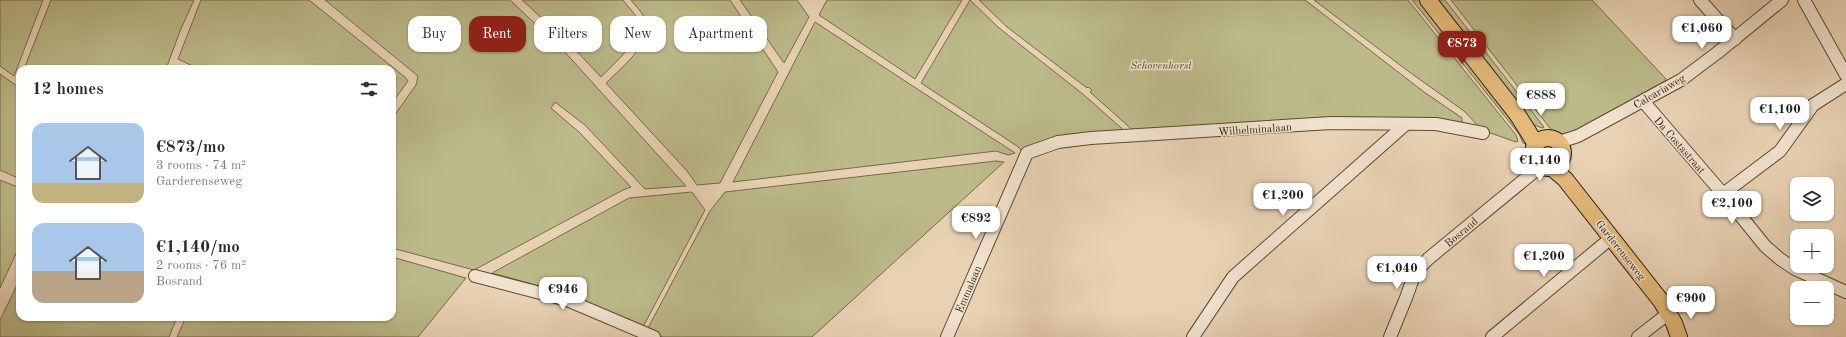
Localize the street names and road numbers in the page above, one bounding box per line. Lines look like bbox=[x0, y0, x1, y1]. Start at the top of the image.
street label: Calcariaweg bbox=[1632, 73, 1688, 111]
street label: Da Costastraat bbox=[1651, 115, 1707, 177]
street label: Wilhelminalaan bbox=[1218, 122, 1292, 139]
street label: Bosrand bbox=[1443, 216, 1481, 250]
street label: Garderenseweg bbox=[1593, 219, 1647, 283]
street label: Emmalaan bbox=[954, 264, 984, 315]

